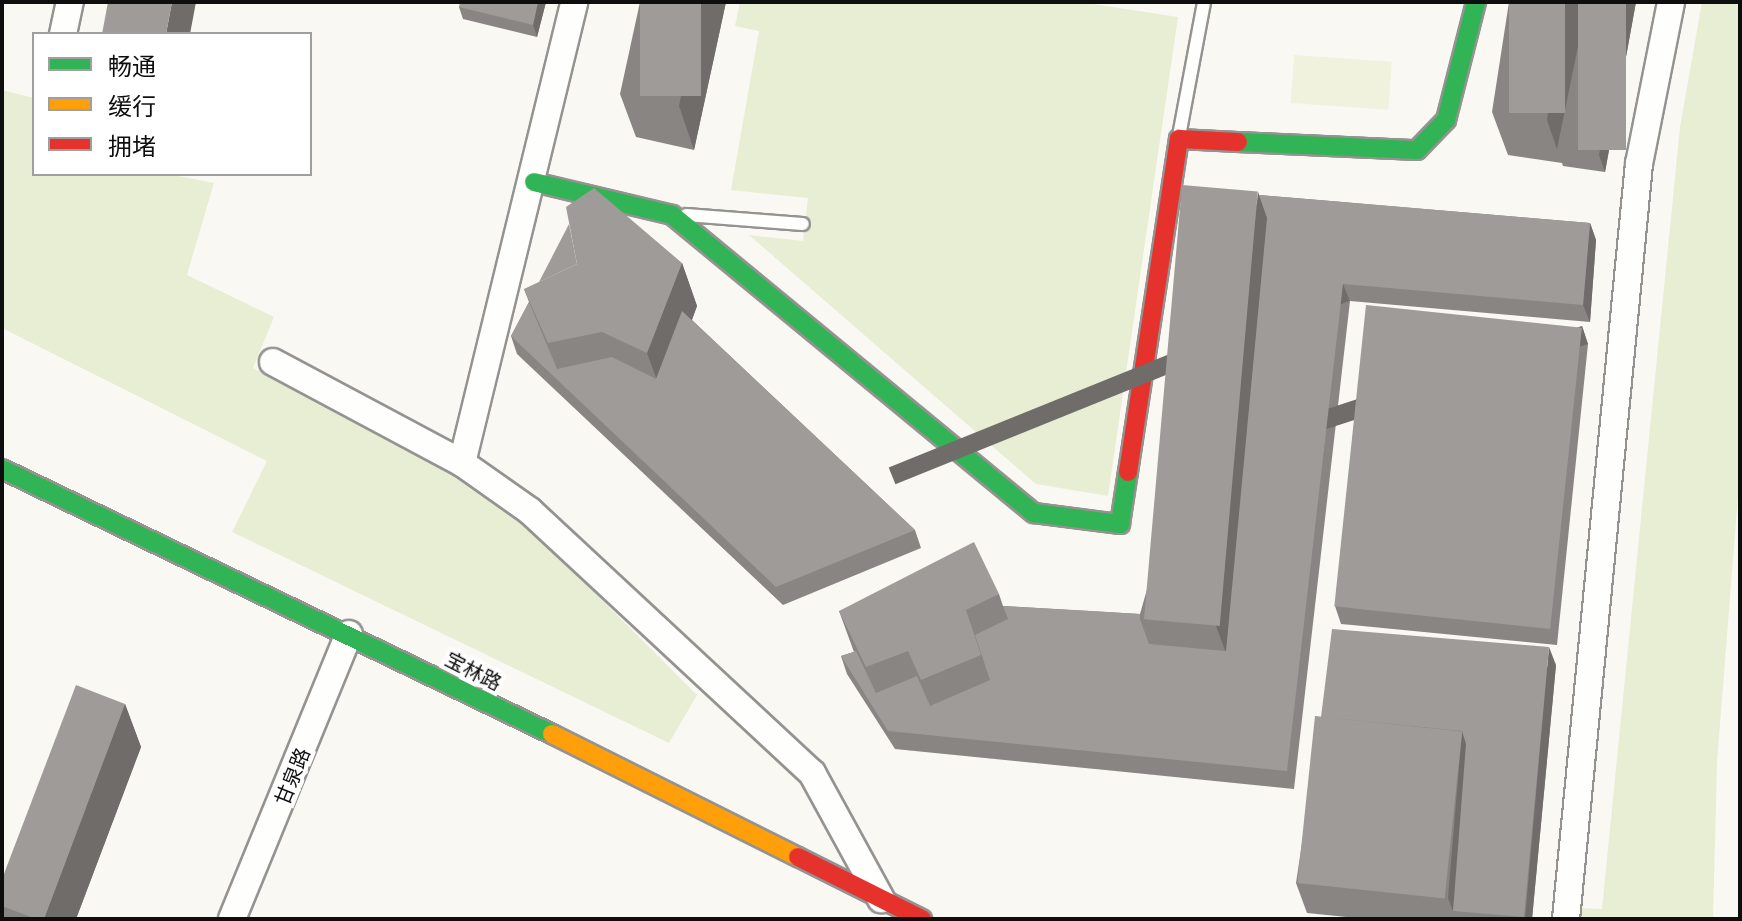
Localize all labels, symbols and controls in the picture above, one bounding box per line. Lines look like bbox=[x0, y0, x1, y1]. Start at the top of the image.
legend bbox=[32, 32, 312, 176]
text: 畅通 bbox=[108, 47, 156, 82]
text: 缓行 bbox=[108, 87, 156, 122]
text: 拥堵 bbox=[108, 127, 156, 162]
street label: 宝林路 bbox=[442, 646, 506, 694]
street label: 甘泉路 bbox=[269, 744, 313, 808]

